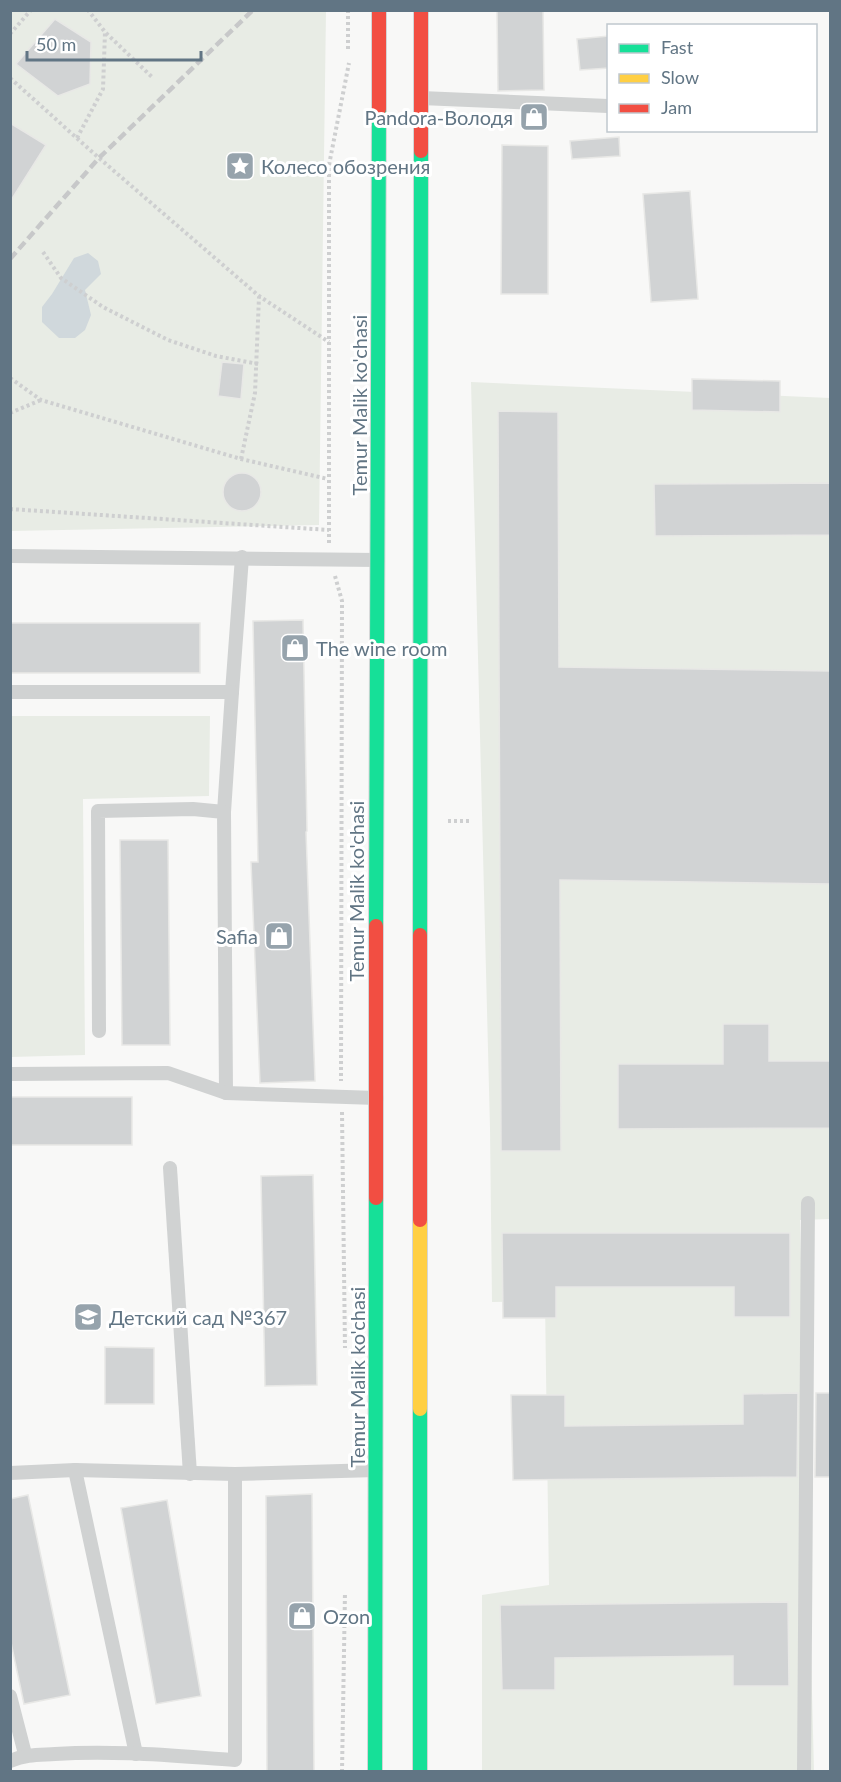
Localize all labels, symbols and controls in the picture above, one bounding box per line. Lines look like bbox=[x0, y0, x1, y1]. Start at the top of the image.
scale bar bbox=[27, 24, 201, 62]
legend bbox=[607, 24, 817, 132]
text: 50 m bbox=[36, 33, 76, 55]
text: Fast bbox=[661, 36, 694, 58]
text: Slow bbox=[661, 66, 699, 88]
text: Jam bbox=[661, 96, 692, 118]
shop icon: Pandora-Володя bbox=[518, 101, 550, 133]
place label: Pandora-Володя bbox=[364, 105, 513, 129]
place icon: Колесо обозрения bbox=[224, 150, 256, 182]
place label: Колесо обозрения bbox=[261, 154, 430, 178]
street label: Temur Malik ko'chasi bbox=[347, 315, 371, 495]
shop icon: The wine room bbox=[279, 632, 311, 664]
place label: The wine room bbox=[316, 636, 447, 660]
street label: Temur Malik ko'chasi bbox=[344, 801, 368, 981]
shop icon: Safia bbox=[263, 920, 295, 952]
place label: Safia bbox=[216, 924, 258, 948]
street label: Temur Malik ko'chasi bbox=[345, 1287, 369, 1467]
school or university icon: Детский сад №367 bbox=[72, 1301, 104, 1333]
place label: Детский сад №367 bbox=[109, 1305, 287, 1329]
shop icon: Ozon bbox=[286, 1600, 318, 1632]
place label: Ozon bbox=[323, 1604, 370, 1628]

